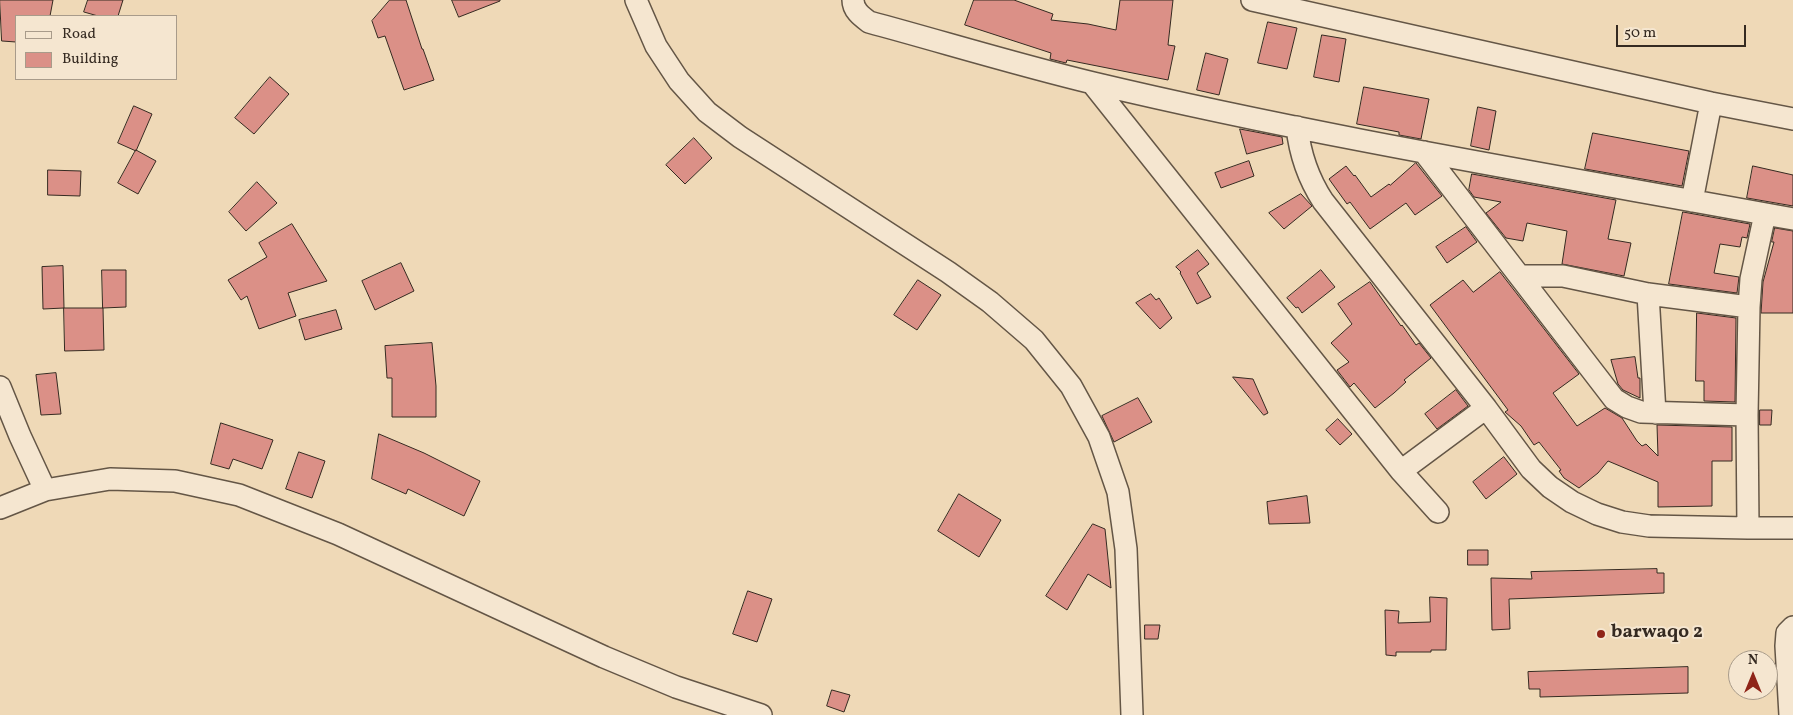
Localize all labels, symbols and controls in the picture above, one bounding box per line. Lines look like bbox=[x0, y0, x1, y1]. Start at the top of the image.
legend bbox=[15, 15, 178, 80]
scale bar bbox=[1618, 15, 1748, 47]
text: 50 m bbox=[1624, 23, 1656, 44]
text: Road bbox=[62, 24, 96, 45]
text: Building bbox=[62, 49, 118, 70]
place label: barwaqo 2 bbox=[1611, 623, 1703, 645]
marker: barwaqo 2 bbox=[1595, 628, 1607, 640]
north arrow bbox=[1728, 650, 1778, 700]
text: N bbox=[1748, 651, 1758, 670]

